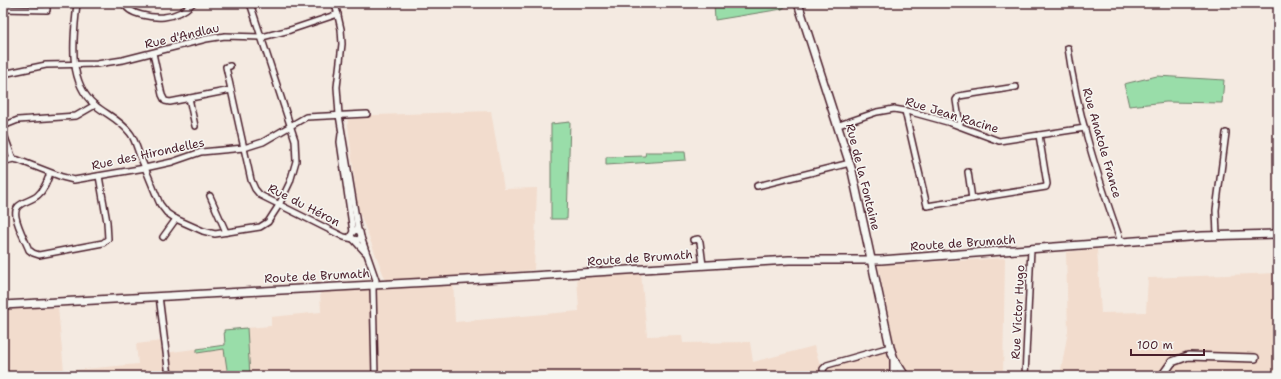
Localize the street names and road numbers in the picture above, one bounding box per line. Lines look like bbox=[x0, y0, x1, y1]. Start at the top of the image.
street label: Rue d'Andlau bbox=[143, 20, 221, 52]
street label: Rue Anatole France bbox=[1079, 86, 1125, 200]
street label: Rue Jean Racine bbox=[903, 93, 1001, 137]
street label: Rue de la Fontaine bbox=[842, 122, 884, 232]
street label: Rue des Hirondelles bbox=[90, 134, 206, 174]
street label: Rue du Héron bbox=[265, 180, 343, 230]
street label: Route de Brumath bbox=[910, 231, 1016, 255]
street label: Route de Brumath bbox=[587, 246, 693, 270]
street label: Rue Victor Hugo bbox=[1008, 264, 1028, 360]
street label: Route de Brumath bbox=[264, 265, 370, 287]

